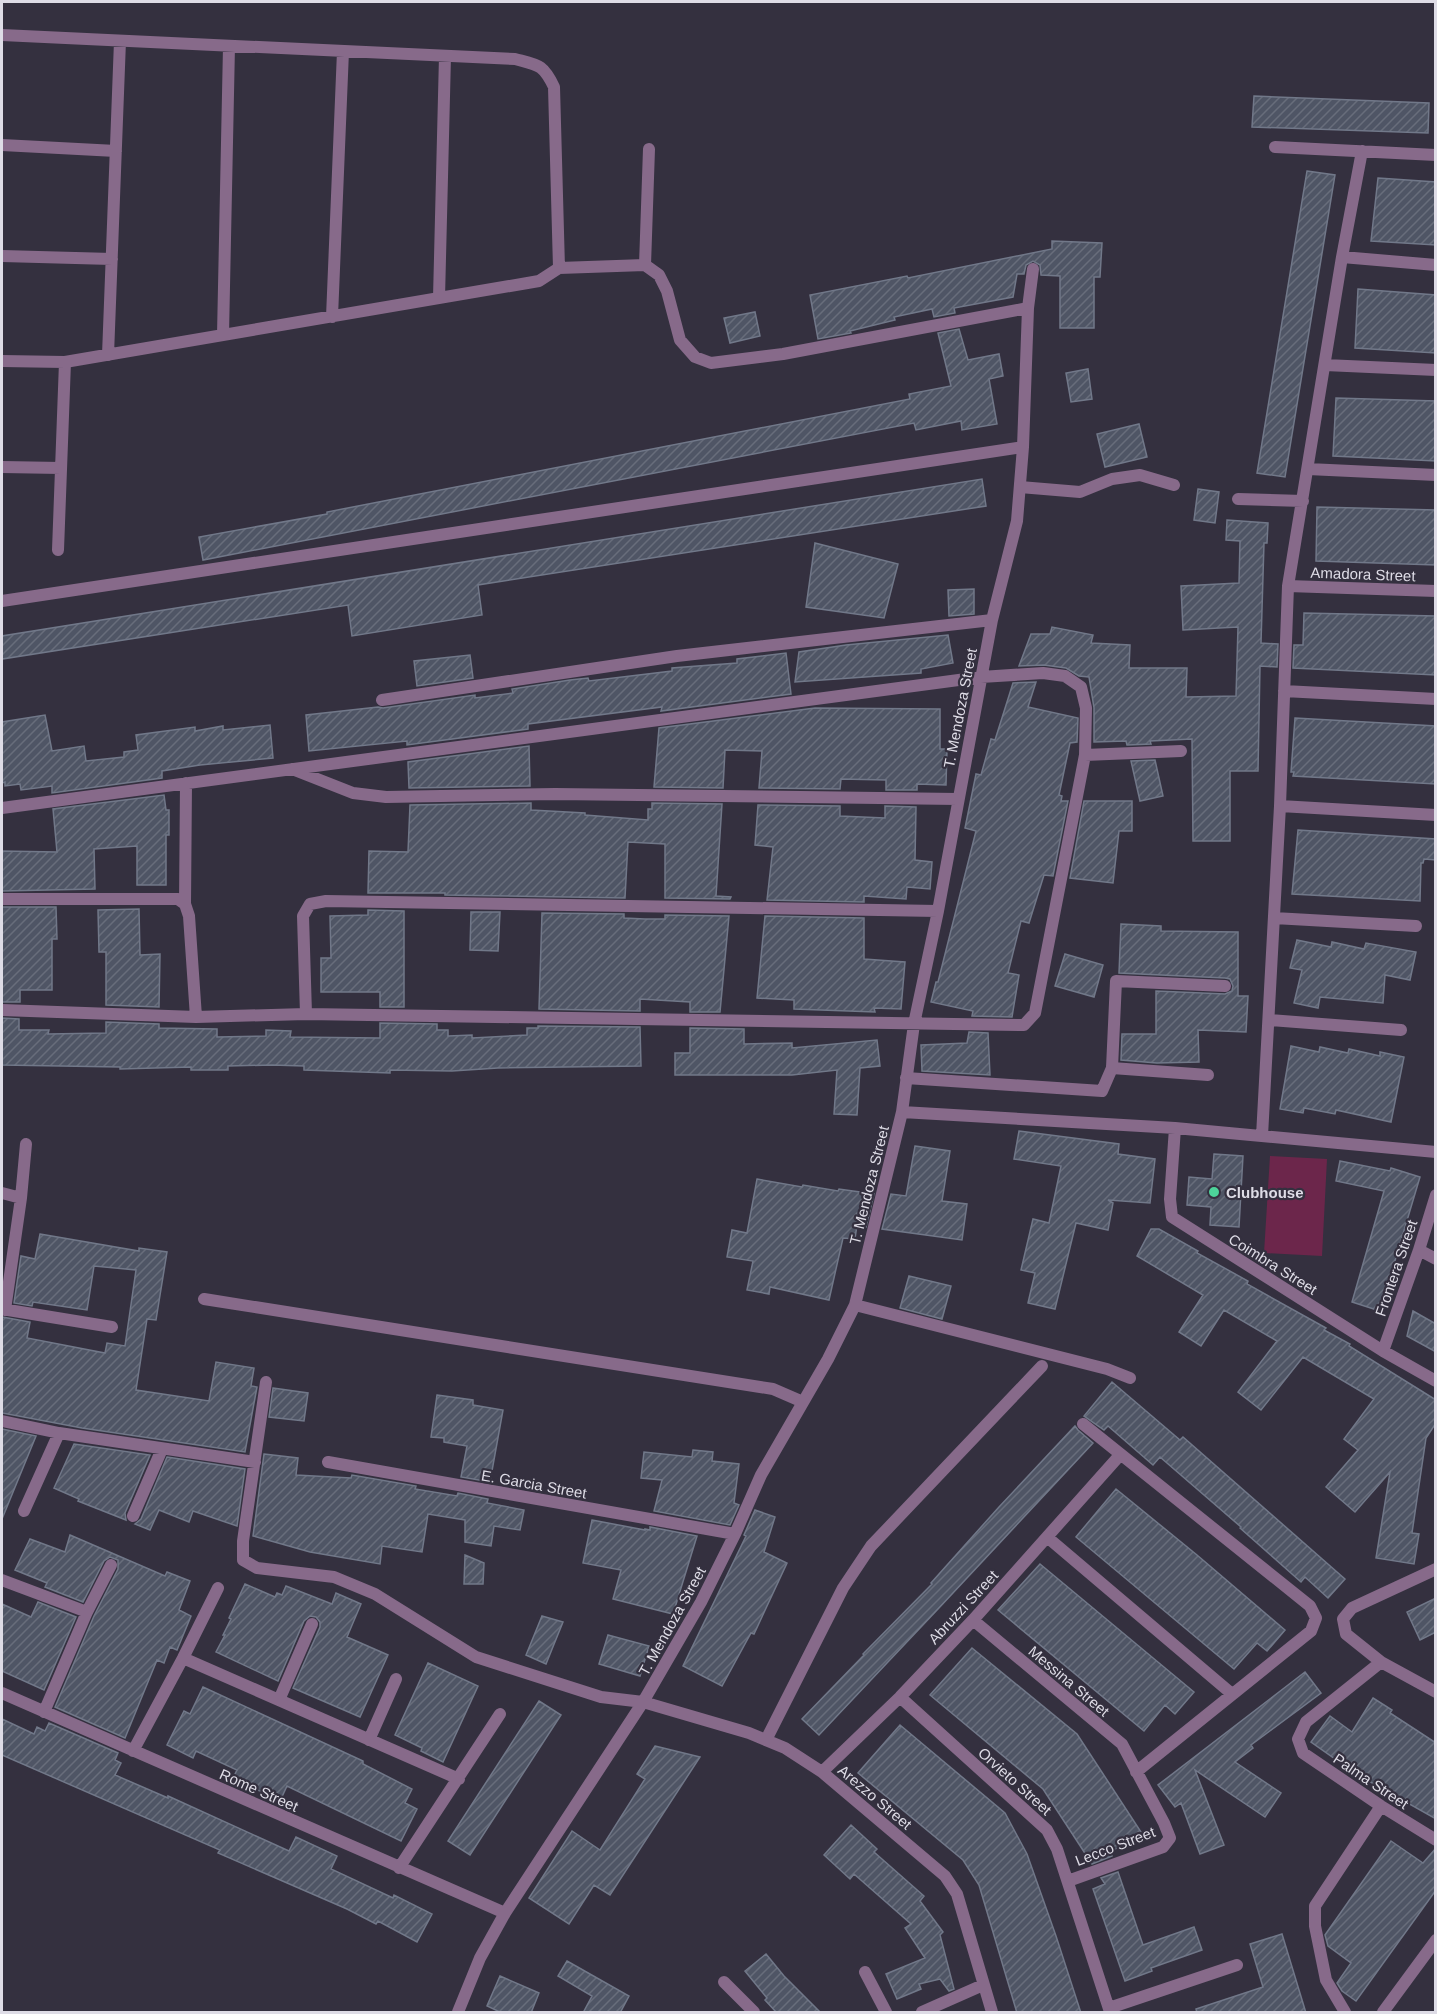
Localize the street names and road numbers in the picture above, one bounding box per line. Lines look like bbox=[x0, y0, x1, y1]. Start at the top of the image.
street label: Amadora Street bbox=[1310, 564, 1417, 584]
street label: T. Mendoza Street bbox=[940, 646, 980, 769]
street label: T. Mendoza Street bbox=[846, 1123, 892, 1246]
street label: Frontera Street bbox=[1372, 1217, 1421, 1318]
street label: Coimbra Street bbox=[1226, 1230, 1321, 1298]
street label: E. Garcia Street bbox=[480, 1466, 589, 1502]
street label: T. Mendoza Street bbox=[635, 1563, 709, 1678]
street label: Abruzzi Street bbox=[925, 1566, 1002, 1647]
street label: Messina Street bbox=[1025, 1642, 1113, 1720]
street label: Orvieto Street bbox=[975, 1744, 1056, 1819]
street label: Palma Street bbox=[1330, 1750, 1412, 1813]
street label: Arezzo Street bbox=[835, 1761, 916, 1833]
street label: Rome Street bbox=[217, 1765, 302, 1815]
street label: Lecco Street bbox=[1073, 1823, 1158, 1869]

